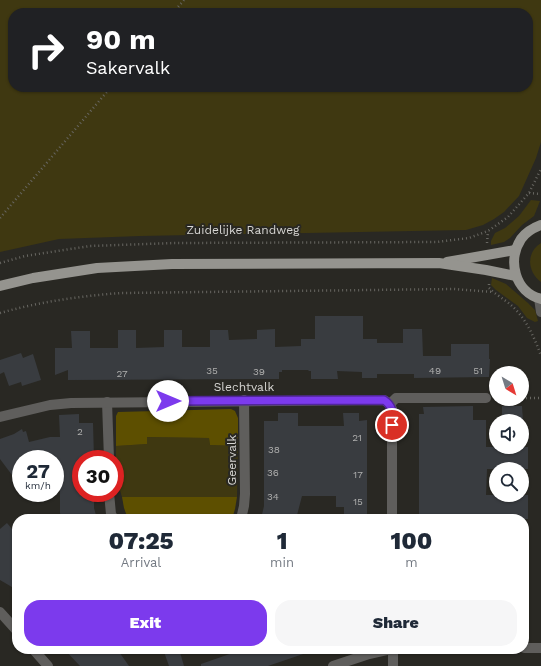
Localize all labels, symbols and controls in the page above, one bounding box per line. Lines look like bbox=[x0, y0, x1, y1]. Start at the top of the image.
text: 90 m bbox=[86, 23, 156, 56]
icon: right bbox=[20, 24, 72, 76]
text: Sakervalk bbox=[86, 57, 170, 78]
street label: Zuidelijke Randweg bbox=[187, 223, 300, 237]
house number: 35 bbox=[206, 365, 218, 376]
house number: 49 bbox=[429, 365, 441, 376]
house number: 51 bbox=[473, 365, 483, 376]
house number: 39 bbox=[253, 366, 265, 377]
north arrow bbox=[489, 366, 529, 406]
map controls bbox=[489, 366, 529, 502]
house number: 27 bbox=[116, 368, 128, 379]
position arrow bbox=[147, 380, 189, 422]
street label: Slechtvalk bbox=[214, 380, 275, 394]
pin bbox=[375, 408, 409, 442]
icon: arrive bbox=[381, 414, 403, 436]
button: sound bbox=[489, 414, 529, 454]
house number: 2 bbox=[77, 426, 83, 437]
house number: 21 bbox=[352, 432, 362, 443]
street label: Geervalk bbox=[225, 434, 239, 485]
house number: 38 bbox=[268, 444, 280, 455]
speed limit sign: 30 bbox=[72, 450, 124, 502]
text: 27 bbox=[26, 459, 50, 483]
button: search bbox=[489, 462, 529, 502]
house number: 36 bbox=[267, 467, 279, 478]
house number: 17 bbox=[353, 469, 363, 480]
text: km/h bbox=[25, 480, 51, 491]
house number: 34 bbox=[267, 491, 279, 502]
house number: 15 bbox=[353, 496, 363, 507]
text: 07:25 bbox=[109, 527, 174, 555]
text: 1 bbox=[277, 527, 287, 555]
text: 100 bbox=[391, 527, 432, 555]
text: Arrival bbox=[121, 555, 161, 570]
text: min bbox=[270, 555, 294, 570]
text: m bbox=[405, 555, 418, 570]
button: Exit bbox=[24, 600, 267, 646]
button: Share bbox=[275, 600, 517, 646]

